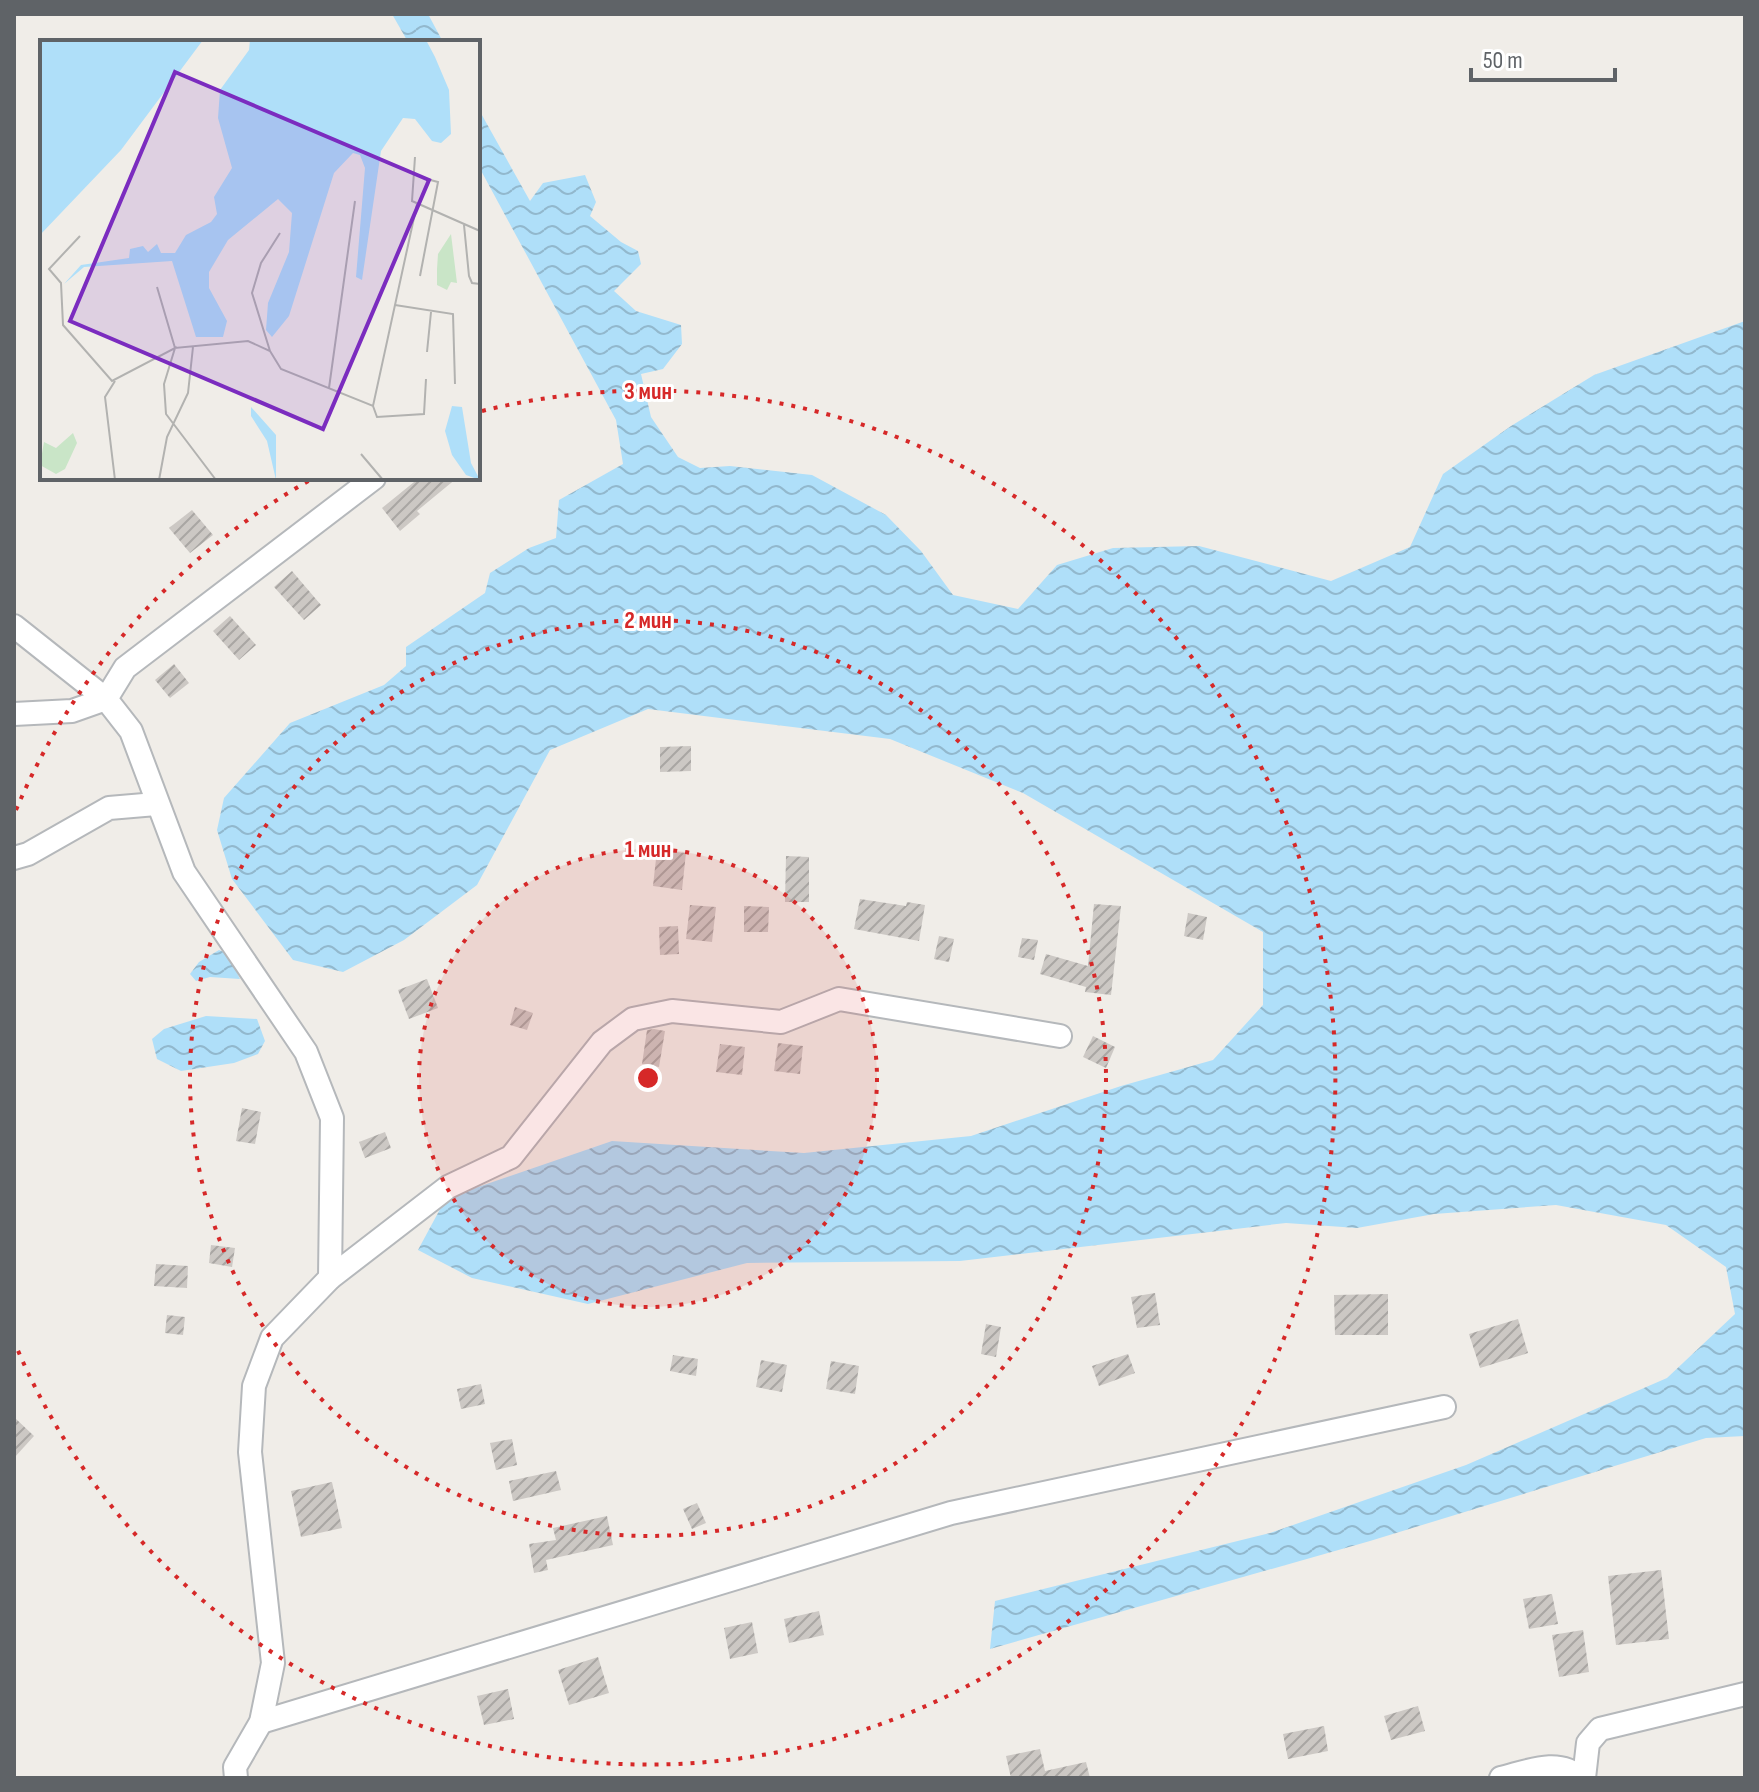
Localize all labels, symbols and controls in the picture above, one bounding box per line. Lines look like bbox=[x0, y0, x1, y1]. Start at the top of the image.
scale bar bbox=[1471, 32, 1615, 82]
inset map bbox=[40, 40, 480, 480]
text: 50 m bbox=[1483, 46, 1523, 75]
text: 3 мин bbox=[624, 377, 672, 406]
text: 2 мин bbox=[624, 606, 672, 635]
text: 1 мин bbox=[625, 835, 671, 864]
centre of rings bbox=[634, 1064, 662, 1092]

